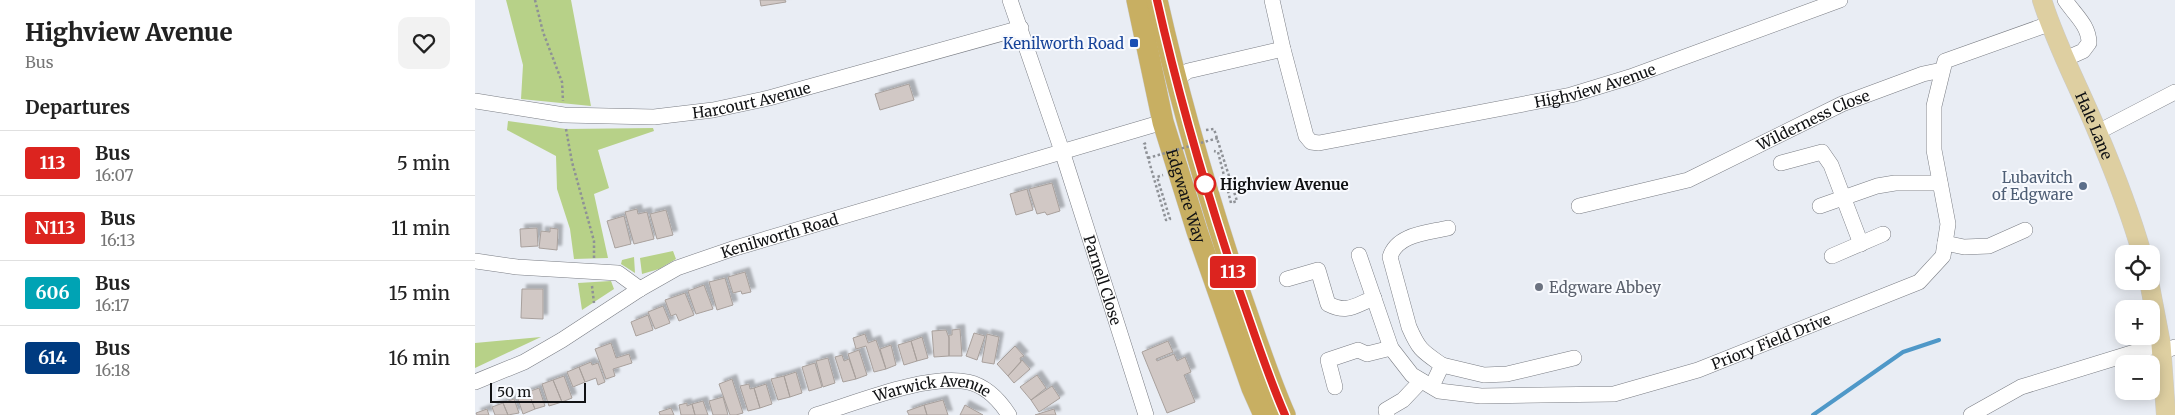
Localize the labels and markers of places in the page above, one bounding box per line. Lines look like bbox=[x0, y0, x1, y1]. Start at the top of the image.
place label: Kenilworth Road bbox=[1003, 34, 1124, 53]
marker: Kenilworth Road bbox=[1128, 37, 1140, 49]
place label: Lubavitch of Edgware bbox=[1992, 168, 2073, 204]
marker: Highview Avenue bbox=[1194, 173, 1216, 195]
place label: Highview Avenue bbox=[1220, 175, 1349, 194]
marker: Lubavitch of Edgware bbox=[2077, 180, 2089, 192]
place label: Edgware Abbey bbox=[1549, 278, 1661, 297]
marker: Edgware Abbey bbox=[1533, 281, 1545, 293]

